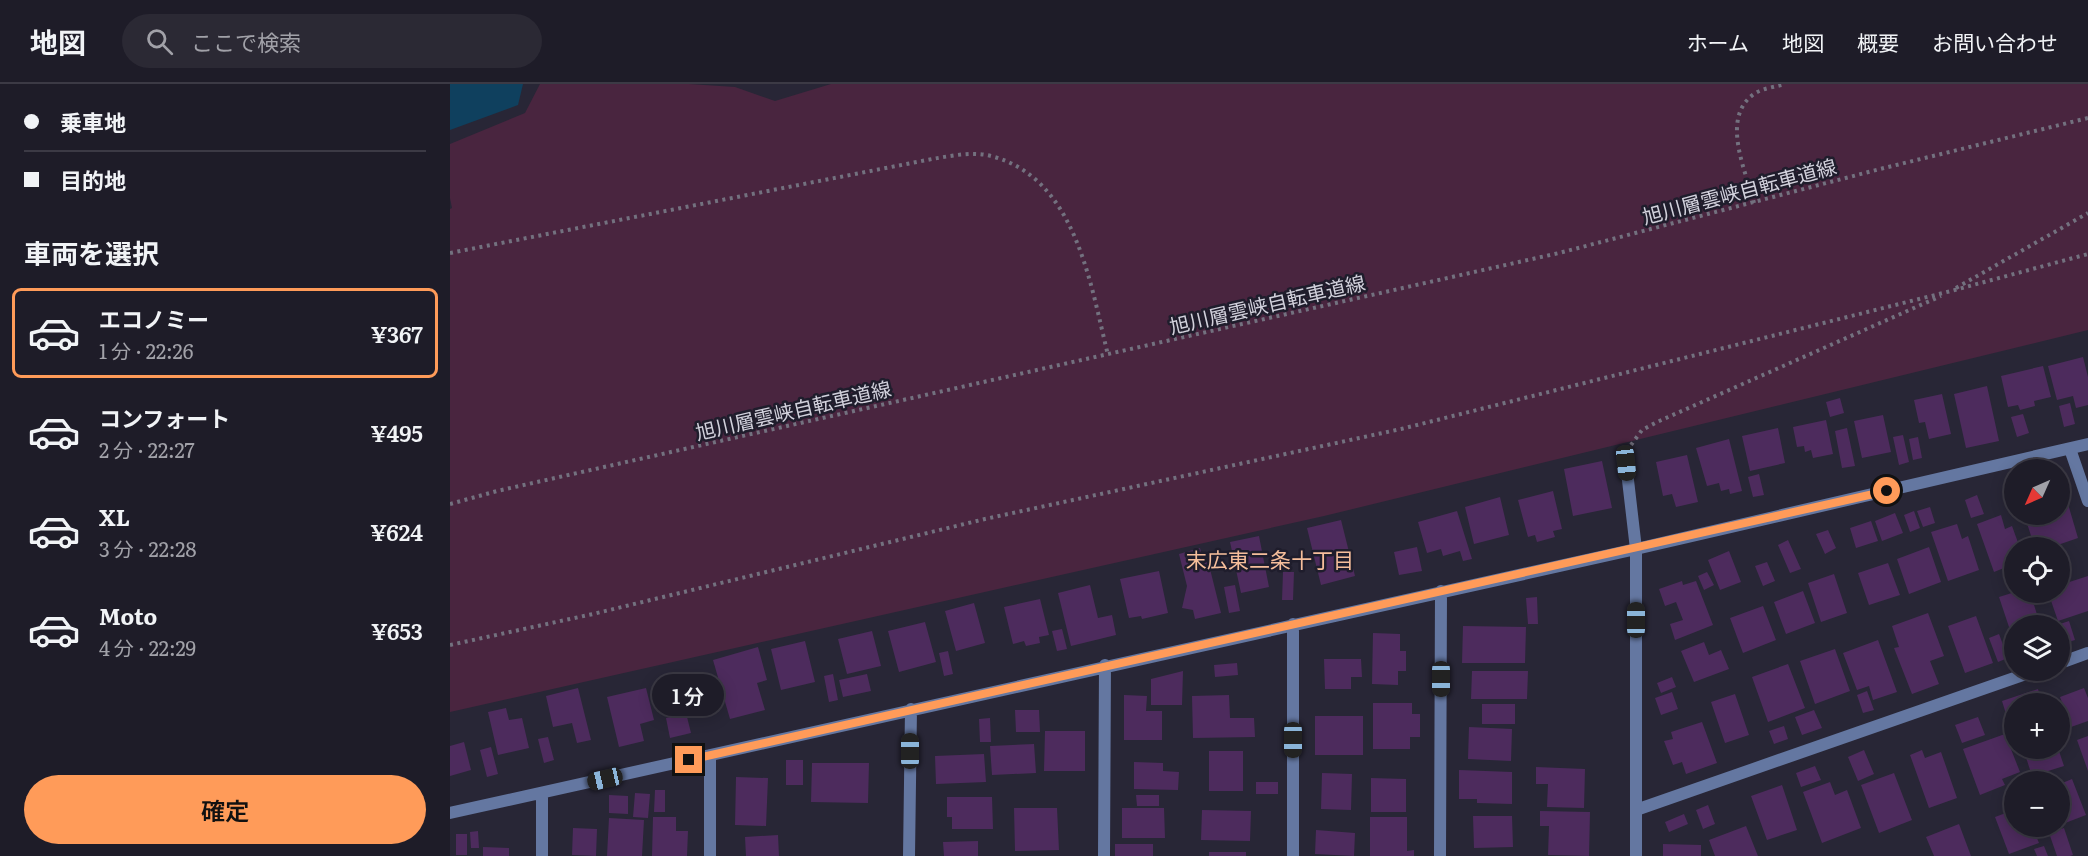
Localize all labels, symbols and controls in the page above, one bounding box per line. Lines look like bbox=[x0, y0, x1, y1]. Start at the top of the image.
search box bbox=[122, 14, 542, 68]
text: 地図 bbox=[30, 20, 86, 62]
icon: search bbox=[143, 25, 176, 58]
text: ここで検索 bbox=[191, 25, 301, 58]
text: ホーム bbox=[1687, 26, 1749, 57]
text: 地図 bbox=[1782, 26, 1824, 57]
text: 概要 bbox=[1857, 26, 1899, 57]
text: お問い合わせ bbox=[1932, 26, 2058, 57]
text: 乗車地 bbox=[60, 105, 126, 138]
street label: 旭川層雲峡自転車道線 bbox=[1639, 150, 1839, 230]
text: 目的地 bbox=[60, 163, 126, 196]
text: 車両を選択 bbox=[24, 232, 159, 272]
street label: 旭川層雲峡自転車道線 bbox=[1166, 266, 1368, 340]
text: エコノミー bbox=[99, 302, 209, 335]
icon: car bbox=[27, 306, 81, 360]
text: ¥367 bbox=[371, 317, 423, 350]
text: 1 分 · 22:26 bbox=[99, 335, 193, 365]
street label: 旭川層雲峡自転車道線 bbox=[692, 372, 894, 446]
text: コンフォート bbox=[99, 401, 230, 434]
icon: car bbox=[27, 405, 81, 459]
text: ¥495 bbox=[370, 416, 423, 449]
text: 2 分 · 22:27 bbox=[99, 434, 195, 464]
car bbox=[1615, 444, 1637, 482]
north arrow bbox=[2004, 459, 2070, 525]
map controls bbox=[2004, 459, 2070, 837]
route start bbox=[1873, 477, 1900, 504]
text: XL bbox=[99, 500, 130, 533]
icon: car bbox=[27, 504, 81, 558]
text: ¥624 bbox=[370, 515, 423, 548]
text: 3 分 · 22:28 bbox=[99, 533, 196, 563]
button: locate bbox=[2004, 537, 2070, 603]
district label: 末広東二条十丁目 bbox=[1186, 543, 1354, 574]
text: Moto bbox=[99, 599, 157, 632]
car bbox=[1627, 602, 1645, 638]
icon: car bbox=[27, 603, 81, 657]
text: ¥653 bbox=[371, 614, 423, 647]
button: layers bbox=[2004, 615, 2070, 681]
text: 4 分 · 22:29 bbox=[99, 632, 196, 662]
car bbox=[1432, 661, 1450, 697]
callout: 1 分 bbox=[653, 673, 725, 715]
text: 1 分 bbox=[672, 680, 704, 710]
button: + bbox=[2004, 693, 2070, 759]
car bbox=[1284, 722, 1302, 758]
car bbox=[901, 733, 919, 769]
route end bbox=[675, 746, 702, 773]
car bbox=[585, 766, 625, 792]
button: − bbox=[2004, 771, 2070, 837]
button: 確定 bbox=[24, 775, 426, 844]

